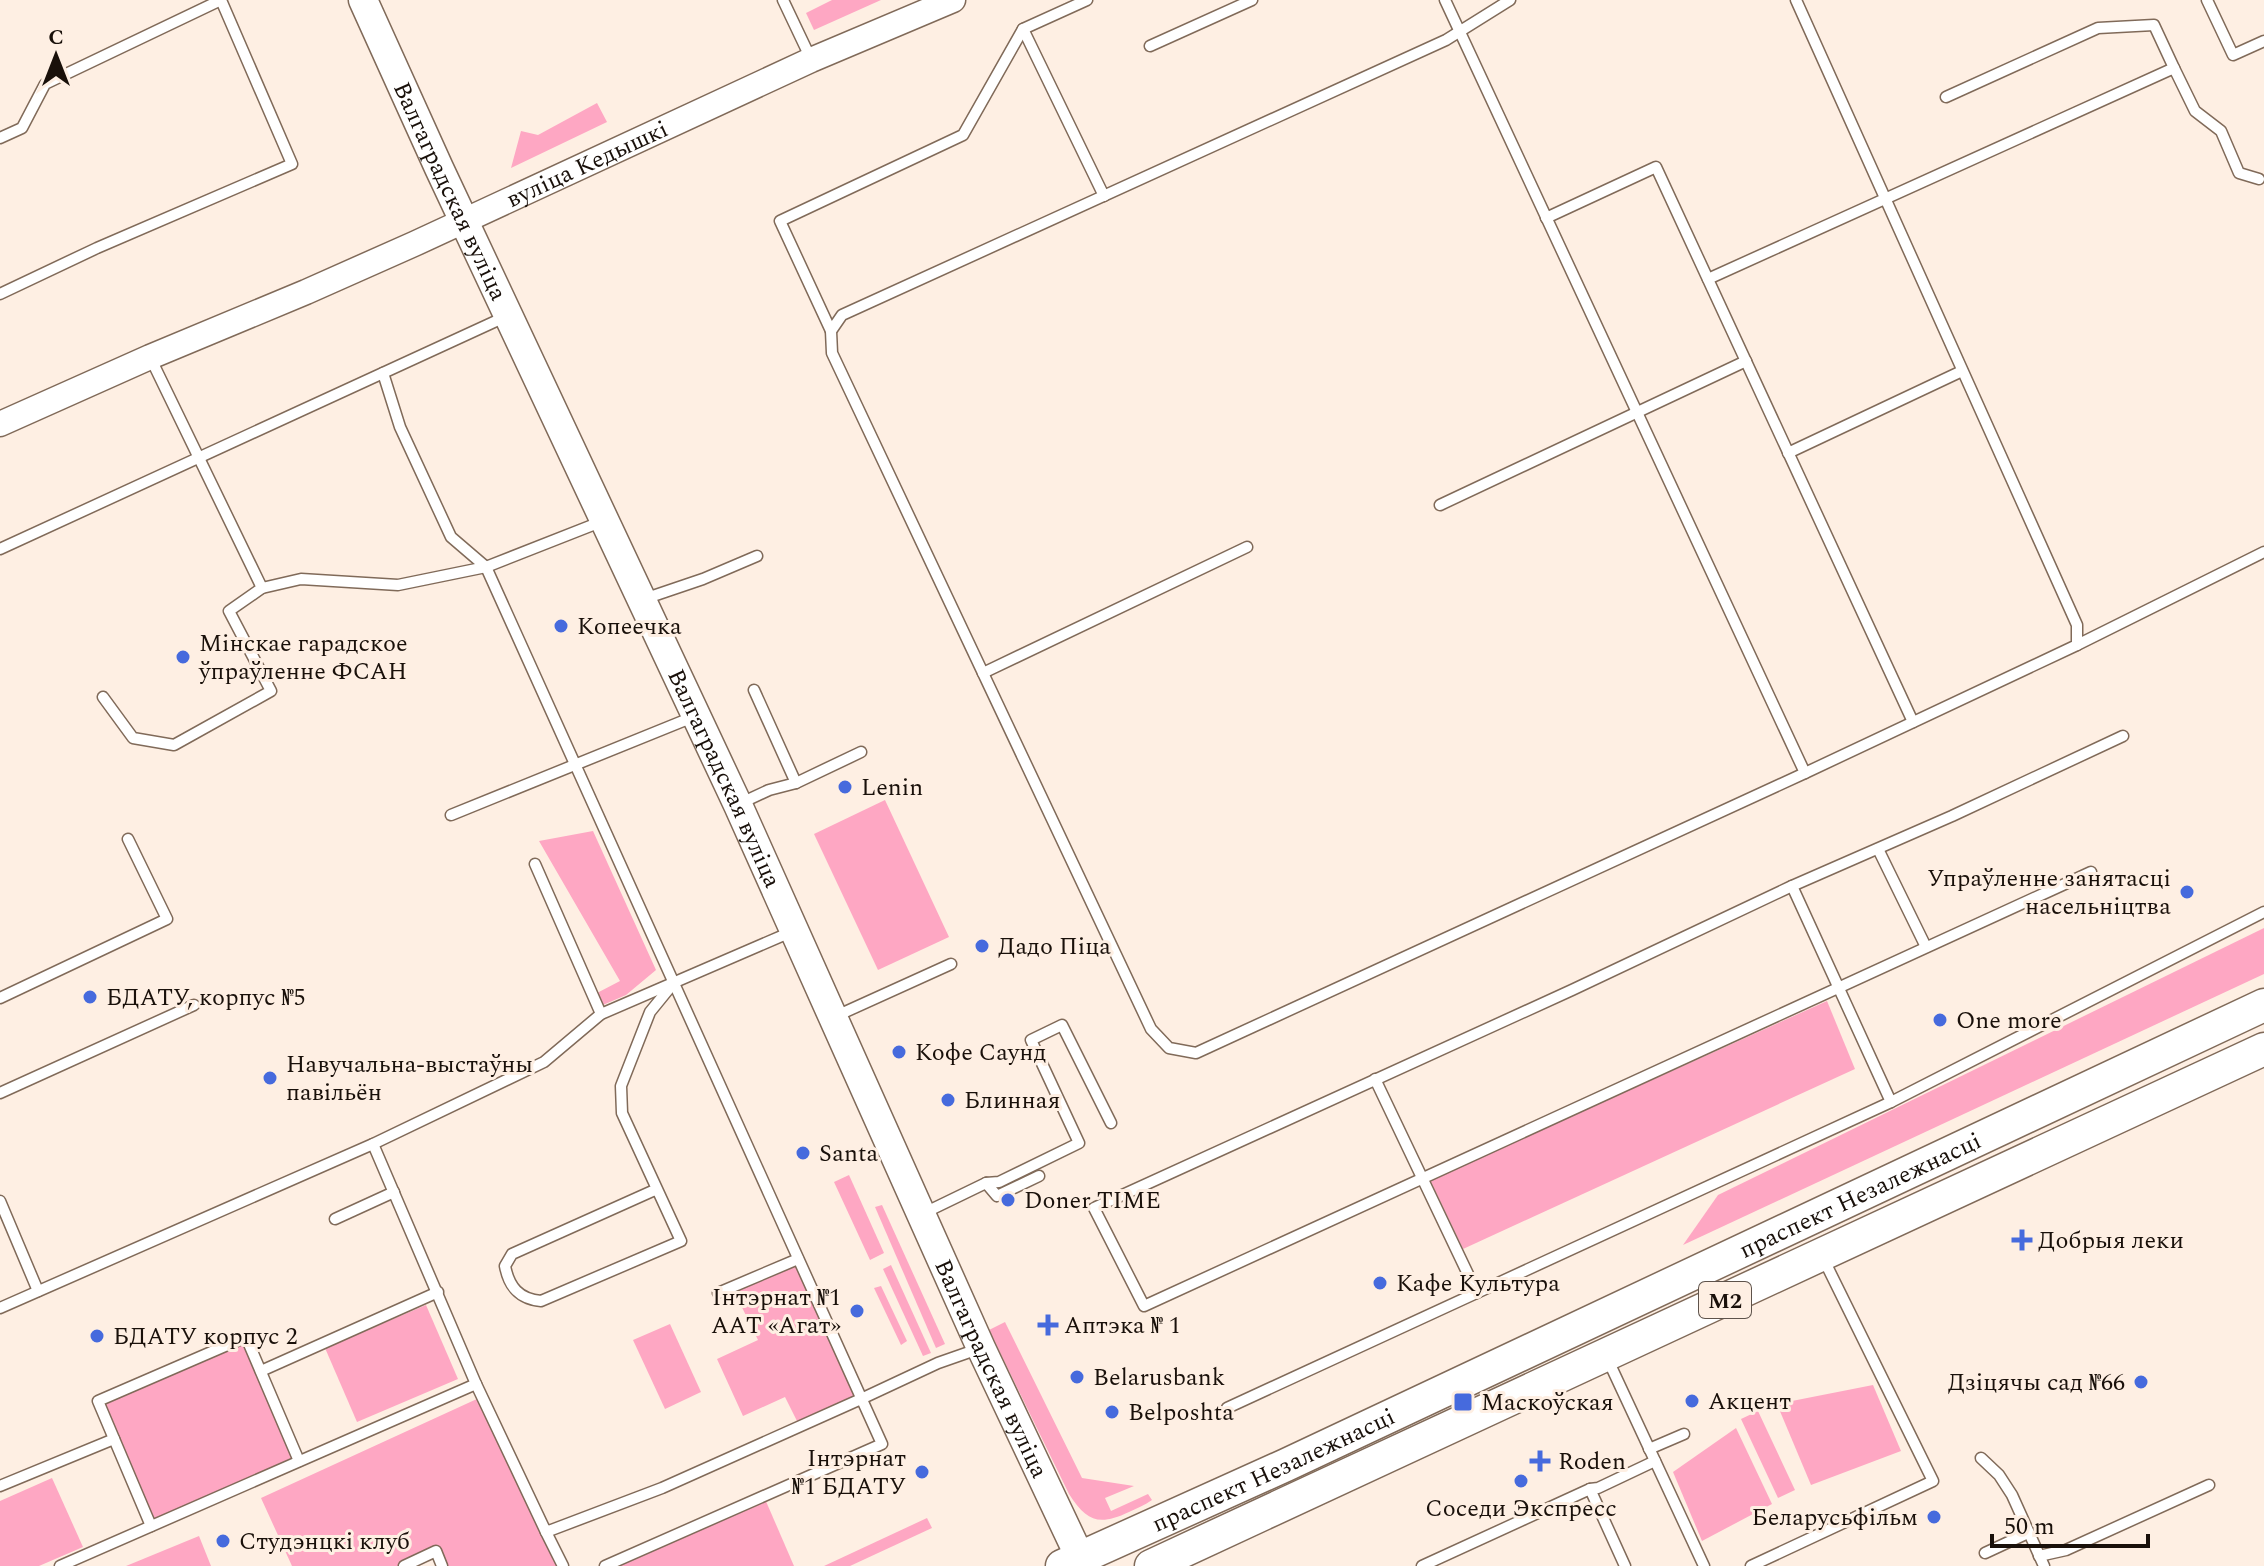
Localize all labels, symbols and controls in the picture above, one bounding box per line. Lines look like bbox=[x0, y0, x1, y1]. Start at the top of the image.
north arrow bbox=[16, 16, 96, 96]
text: С bbox=[48, 21, 64, 54]
street label: Валгаградская вуліца bbox=[383, 76, 516, 307]
street label: вуліца Кедышкі bbox=[500, 112, 674, 218]
place label: Копеечка bbox=[577, 609, 682, 645]
marker: Копеечка bbox=[552, 617, 570, 635]
place label: Мінскае гарадское ўпраўленне ФСАН bbox=[198, 626, 408, 690]
marker: Мінскае гарадское ўпраўленне ФСАН bbox=[174, 648, 192, 666]
street label: Валгаградская вуліца bbox=[658, 663, 790, 894]
place label: Lenin bbox=[861, 770, 923, 806]
marker: Lenin bbox=[836, 778, 854, 796]
place label: Упраўленне занятасці насельніцтва bbox=[1927, 861, 2171, 925]
marker: Упраўленне занятасці насельніцтва bbox=[2178, 883, 2196, 901]
place label: Дадо Піца bbox=[998, 929, 1111, 965]
marker: Дадо Піца bbox=[973, 937, 991, 955]
place label: БДАТУ, корпус №5 bbox=[106, 980, 305, 1016]
marker: БДАТУ, корпус №5 bbox=[81, 988, 99, 1006]
place label: One more bbox=[1956, 1003, 2062, 1039]
marker: One more bbox=[1931, 1011, 1949, 1029]
place label: Кофе Саунд bbox=[915, 1035, 1046, 1071]
marker: Кофе Саунд bbox=[890, 1043, 908, 1061]
place label: Навучальна-выстаўны павільён bbox=[286, 1047, 533, 1111]
marker: Навучальна-выстаўны павільён bbox=[261, 1069, 279, 1087]
place label: Блинная bbox=[964, 1083, 1060, 1119]
marker: Блинная bbox=[939, 1091, 957, 1109]
street label: праспект Незалежнасці bbox=[1733, 1123, 1987, 1268]
place label: Santa bbox=[819, 1136, 878, 1172]
marker: Santa bbox=[794, 1144, 812, 1162]
place label: Doner TIME bbox=[1024, 1183, 1161, 1219]
marker: Doner TIME bbox=[999, 1191, 1017, 1209]
place label: Добрыя леки bbox=[2038, 1223, 2184, 1259]
marker: Добрыя леки bbox=[2013, 1231, 2031, 1249]
street label: Валгаградская вуліца bbox=[925, 1254, 1057, 1485]
place label: Кафе Культура bbox=[1396, 1266, 1560, 1302]
marker: Кафе Культура bbox=[1371, 1274, 1389, 1292]
place label: Інтэрнат №1 ААТ «Агат» bbox=[711, 1280, 841, 1344]
road number: М2 bbox=[1699, 1282, 1751, 1318]
marker: Інтэрнат №1 ААТ «Агат» bbox=[848, 1302, 866, 1320]
place label: Аптэка № 1 bbox=[1064, 1308, 1181, 1344]
marker: Аптэка № 1 bbox=[1039, 1316, 1057, 1334]
place label: БДАТУ корпус 2 bbox=[113, 1319, 298, 1355]
marker: БДАТУ корпус 2 bbox=[88, 1327, 106, 1345]
place label: Belarusbank bbox=[1093, 1360, 1225, 1396]
place label: Дзіцячы сад №66 bbox=[1948, 1365, 2125, 1401]
marker: Belarusbank bbox=[1068, 1368, 1086, 1386]
marker: Дзіцячы сад №66 bbox=[2132, 1373, 2150, 1391]
place label: Акцент bbox=[1708, 1384, 1791, 1420]
place label: Маскоўская bbox=[1481, 1385, 1614, 1421]
marker: Маскоўская bbox=[1452, 1391, 1474, 1413]
marker: Акцент bbox=[1683, 1392, 1701, 1410]
place label: Belposhta bbox=[1128, 1395, 1234, 1431]
street label: праспект Незалежнасці bbox=[1146, 1399, 1401, 1542]
marker: Belposhta bbox=[1103, 1403, 1121, 1421]
place label: Інтэрнат №1 БДАТУ bbox=[792, 1441, 906, 1505]
place label: Roden bbox=[1558, 1444, 1626, 1480]
marker: Roden bbox=[1529, 1450, 1551, 1472]
marker: Інтэрнат №1 БДАТУ bbox=[913, 1463, 931, 1481]
marker: Соседи Экспресс bbox=[1512, 1472, 1530, 1490]
place label: Соседи Экспресс bbox=[1425, 1491, 1617, 1527]
scale bar bbox=[1992, 1498, 2148, 1548]
place label: Беларусьфільм bbox=[1752, 1500, 1918, 1536]
marker: Беларусьфільм bbox=[1925, 1508, 1943, 1526]
text: 50 m bbox=[2004, 1509, 2055, 1545]
place label: Студэнцкі клуб bbox=[239, 1524, 410, 1560]
marker: Студэнцкі клуб bbox=[214, 1532, 232, 1550]

